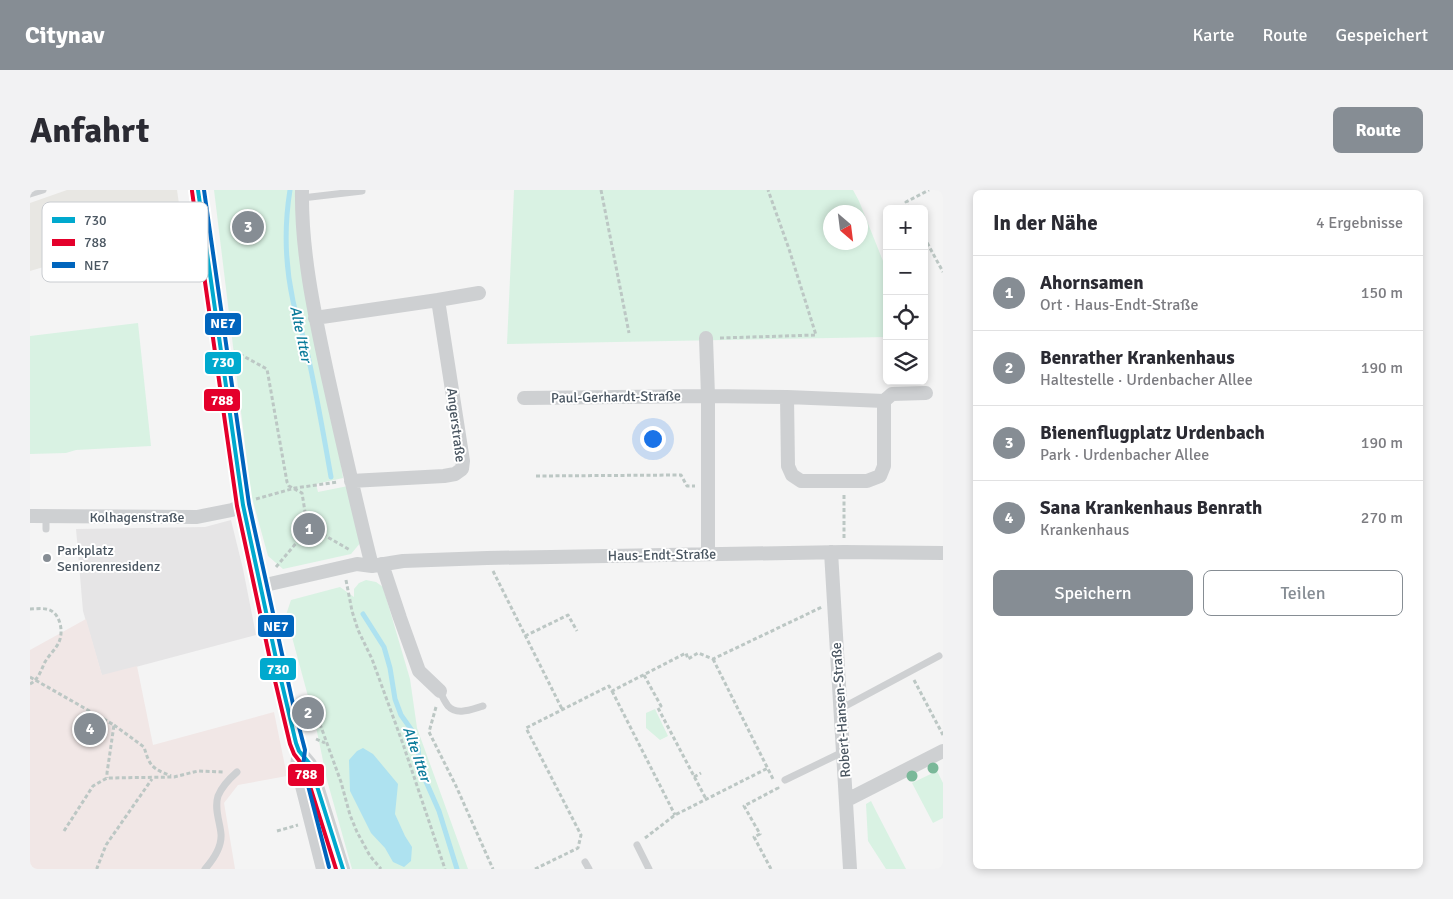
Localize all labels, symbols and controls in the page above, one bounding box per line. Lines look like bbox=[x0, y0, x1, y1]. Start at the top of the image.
text: Citynav bbox=[25, 20, 104, 50]
text: Karte bbox=[1193, 24, 1235, 46]
text: Route bbox=[1263, 24, 1308, 46]
text: Gespeichert bbox=[1336, 24, 1428, 46]
button: Route bbox=[1333, 107, 1423, 153]
text: Anfahrt bbox=[30, 109, 149, 152]
legend bbox=[42, 202, 208, 282]
north arrow bbox=[823, 205, 868, 250]
map controls bbox=[883, 205, 928, 385]
button: + bbox=[883, 205, 928, 250]
pin: 3 bbox=[232, 208, 264, 246]
text: In der Nähe bbox=[993, 210, 1098, 236]
text: 730 bbox=[84, 212, 107, 229]
text: 4 Ergebnisse bbox=[1316, 213, 1403, 233]
text: 788 bbox=[84, 234, 107, 251]
button: − bbox=[883, 250, 928, 295]
text: NE7 bbox=[84, 257, 109, 274]
text: Ahornsamen bbox=[1040, 271, 1144, 295]
text: 1 bbox=[1005, 283, 1013, 303]
text: 150 m bbox=[1361, 283, 1403, 303]
button: locate bbox=[883, 295, 928, 340]
text: Ort · Haus-Endt-Straße bbox=[1040, 295, 1198, 315]
water label: Alte Itter bbox=[286, 304, 316, 366]
line badge: NE7 bbox=[204, 312, 242, 336]
text: NE7 bbox=[210, 315, 236, 332]
button: layers bbox=[883, 340, 928, 385]
text: Benrather Krankenhaus bbox=[1040, 346, 1235, 370]
line badge: 730 bbox=[204, 351, 242, 375]
text: 730 bbox=[212, 354, 235, 371]
text: 2 bbox=[1005, 358, 1013, 378]
text: 190 m bbox=[1361, 358, 1403, 378]
text: Haltestelle · Urdenbacher Allee bbox=[1040, 370, 1253, 390]
street label: Angerstraße bbox=[443, 387, 469, 463]
street label: Paul-Gerhardt-Straße bbox=[551, 387, 681, 407]
line badge: 788 bbox=[203, 388, 241, 412]
text: 788 bbox=[211, 392, 234, 409]
text: Bienenflugplatz Urdenbach bbox=[1040, 421, 1265, 445]
your location bbox=[640, 426, 666, 452]
text: 3 bbox=[1005, 433, 1013, 453]
text: 190 m bbox=[1361, 433, 1403, 453]
text: Park · Urdenbacher Allee bbox=[1040, 445, 1209, 465]
text: Sana Krankenhaus Benrath bbox=[1040, 496, 1262, 520]
text: 4 bbox=[1005, 508, 1013, 528]
text: 270 m bbox=[1361, 508, 1403, 528]
street label: Kolhagenstraße bbox=[89, 509, 185, 526]
pin: 1 bbox=[293, 510, 325, 548]
text: Krankenhaus bbox=[1040, 520, 1129, 540]
place label: Parkplatz Seniorenresidenz bbox=[57, 542, 160, 575]
street label: Haus-Endt-Straße bbox=[608, 546, 716, 564]
marker: Parkplatz Seniorenresidenz bbox=[41, 552, 53, 564]
button: Speichern bbox=[993, 570, 1193, 616]
button: Teilen bbox=[1203, 570, 1403, 616]
line badge: NE7 bbox=[257, 614, 295, 638]
text: NE7 bbox=[263, 618, 289, 635]
street label: Robert-Hansen-Straße bbox=[828, 642, 854, 778]
line badge: 730 bbox=[259, 657, 297, 681]
text: 730 bbox=[267, 661, 290, 678]
pin: 2 bbox=[292, 694, 324, 732]
pin: 4 bbox=[74, 710, 106, 748]
water label: Alte Itter bbox=[399, 724, 436, 786]
line badge: 788 bbox=[287, 763, 325, 787]
text: 788 bbox=[295, 766, 318, 783]

